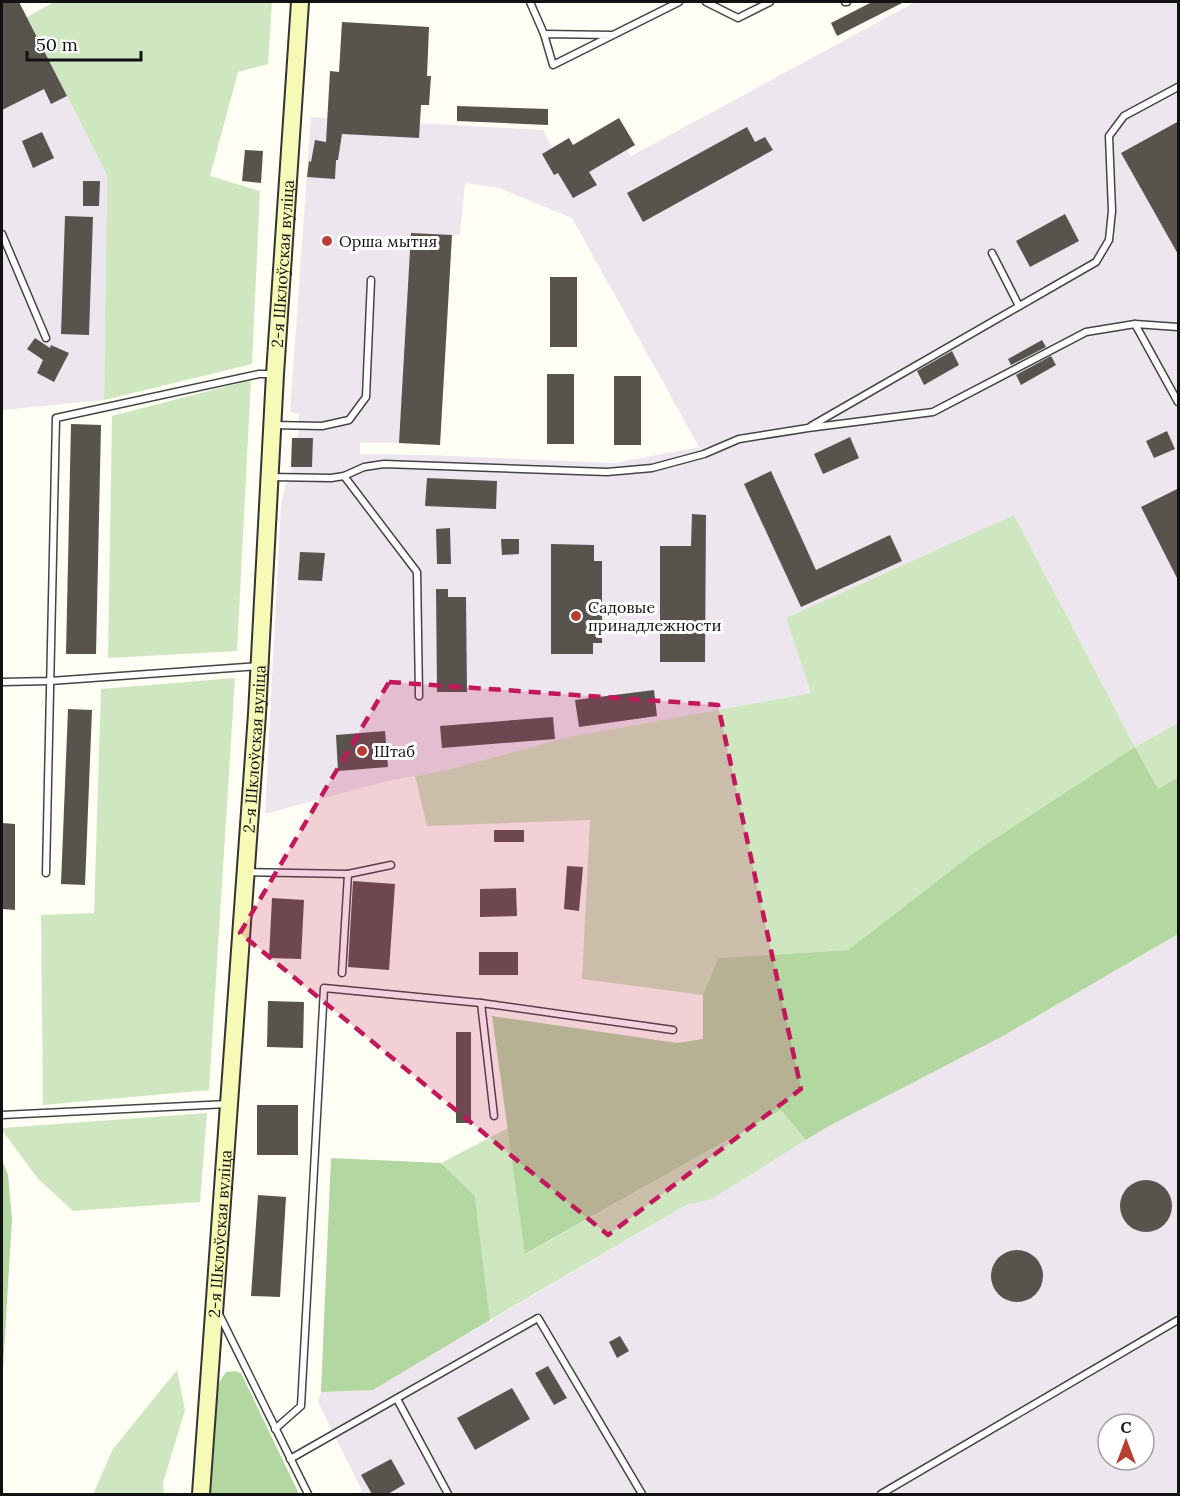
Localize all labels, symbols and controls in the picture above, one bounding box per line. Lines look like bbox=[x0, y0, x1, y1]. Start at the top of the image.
scale bar bbox=[27, 24, 141, 62]
text: 50 m bbox=[36, 33, 78, 56]
street label: 2-я Шклоўская вуліца bbox=[267, 179, 298, 348]
place label: Орша мытня bbox=[339, 231, 437, 251]
marker: Орша мытня bbox=[320, 234, 334, 248]
place label: Садовые принадлежности bbox=[588, 597, 721, 635]
marker: Садовые принадлежности bbox=[569, 609, 583, 623]
street label: 2-я Шклоўская вуліца bbox=[238, 664, 270, 833]
place label: Штаб bbox=[374, 741, 415, 761]
marker: Штаб bbox=[355, 744, 369, 758]
street label: 2-я Шклоўская вуліца bbox=[204, 1149, 236, 1318]
north arrow bbox=[1096, 1412, 1156, 1472]
text: С bbox=[1120, 1417, 1132, 1437]

